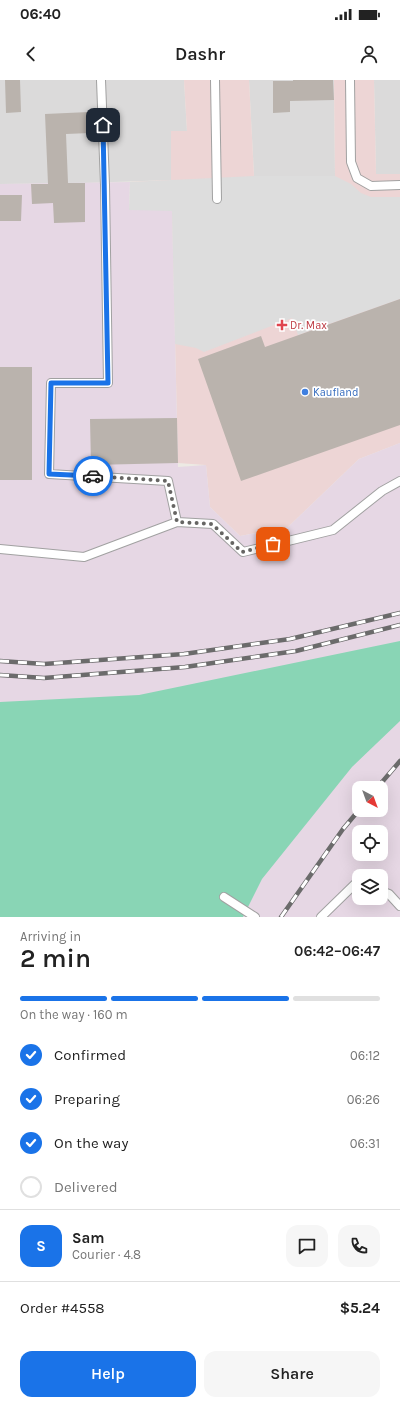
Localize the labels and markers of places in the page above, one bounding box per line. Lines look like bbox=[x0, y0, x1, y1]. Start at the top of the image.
pin bbox=[86, 108, 120, 142]
place label: Dr. Max bbox=[290, 319, 327, 332]
marker: Dr. Max bbox=[277, 320, 287, 330]
place label: Kaufland bbox=[313, 386, 358, 399]
marker: Kaufland bbox=[300, 387, 310, 397]
pin bbox=[256, 527, 290, 561]

